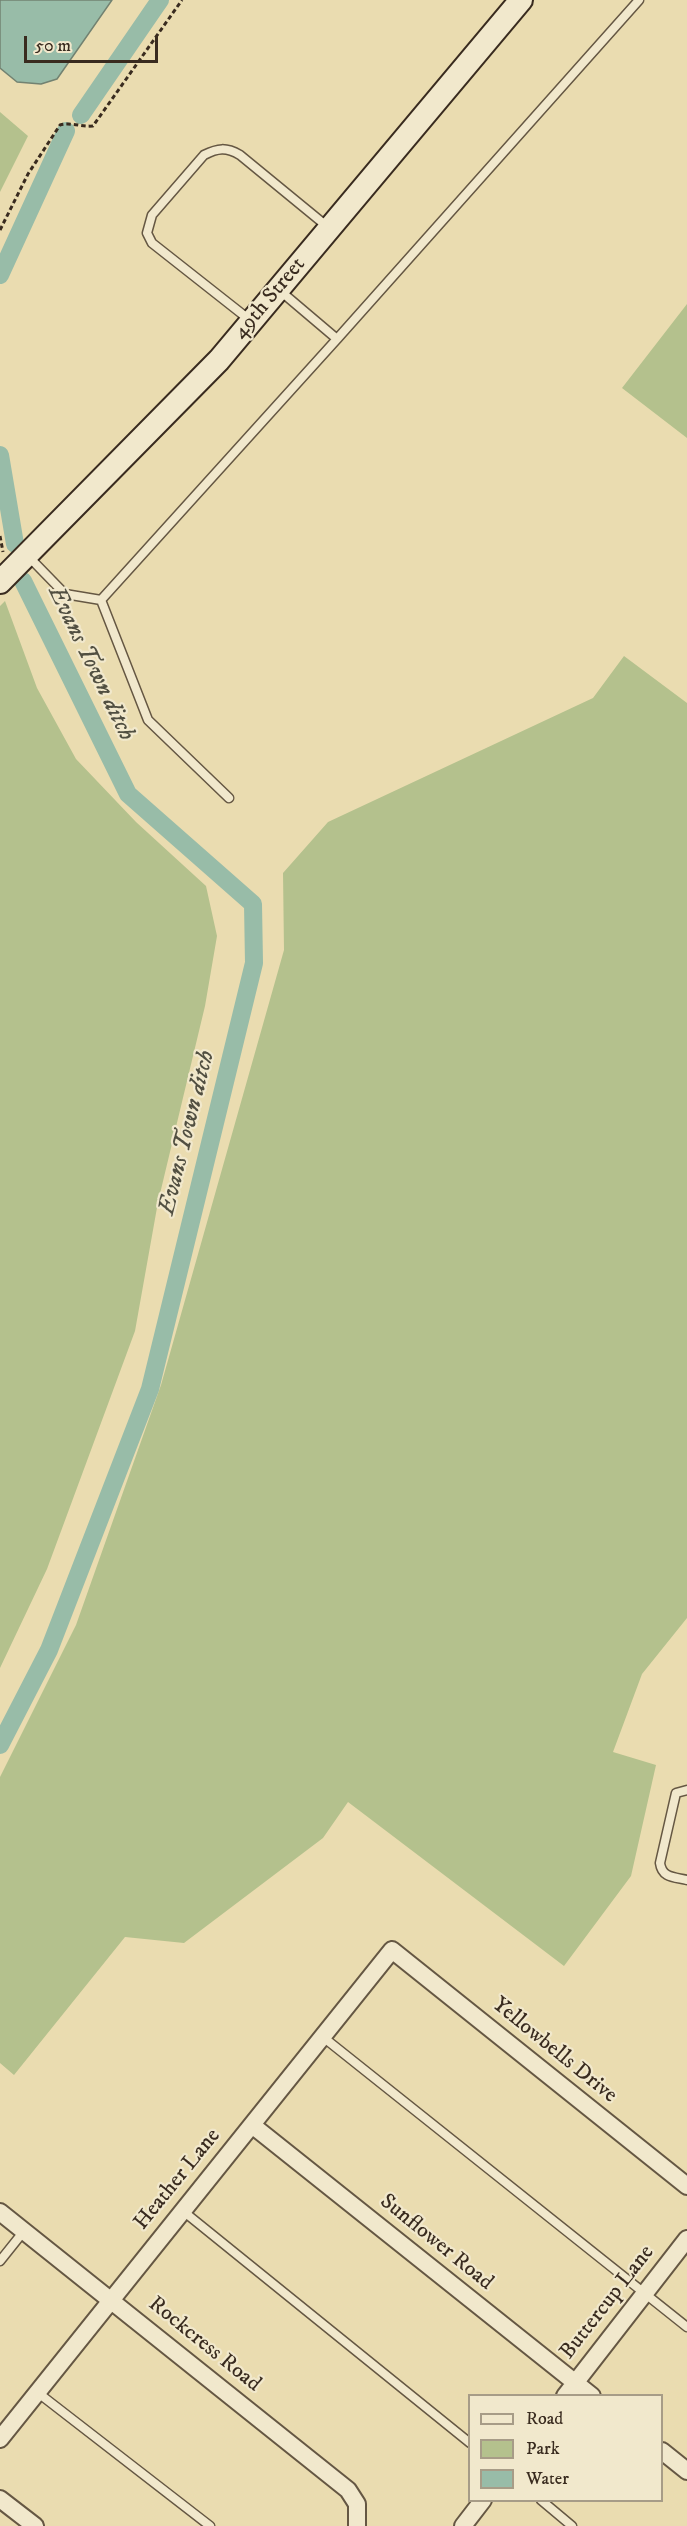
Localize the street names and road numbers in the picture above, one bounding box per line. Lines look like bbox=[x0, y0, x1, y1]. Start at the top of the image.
street label: 49th Street bbox=[228, 253, 312, 345]
street label: Yellowbells Drive bbox=[486, 1993, 622, 2109]
street label: Heather Lane bbox=[129, 2124, 227, 2236]
street label: Sunflower Road bbox=[374, 2189, 498, 2297]
street label: Buttercup Lane bbox=[555, 2241, 661, 2365]
street label: Rockcress Road bbox=[142, 2292, 266, 2398]

